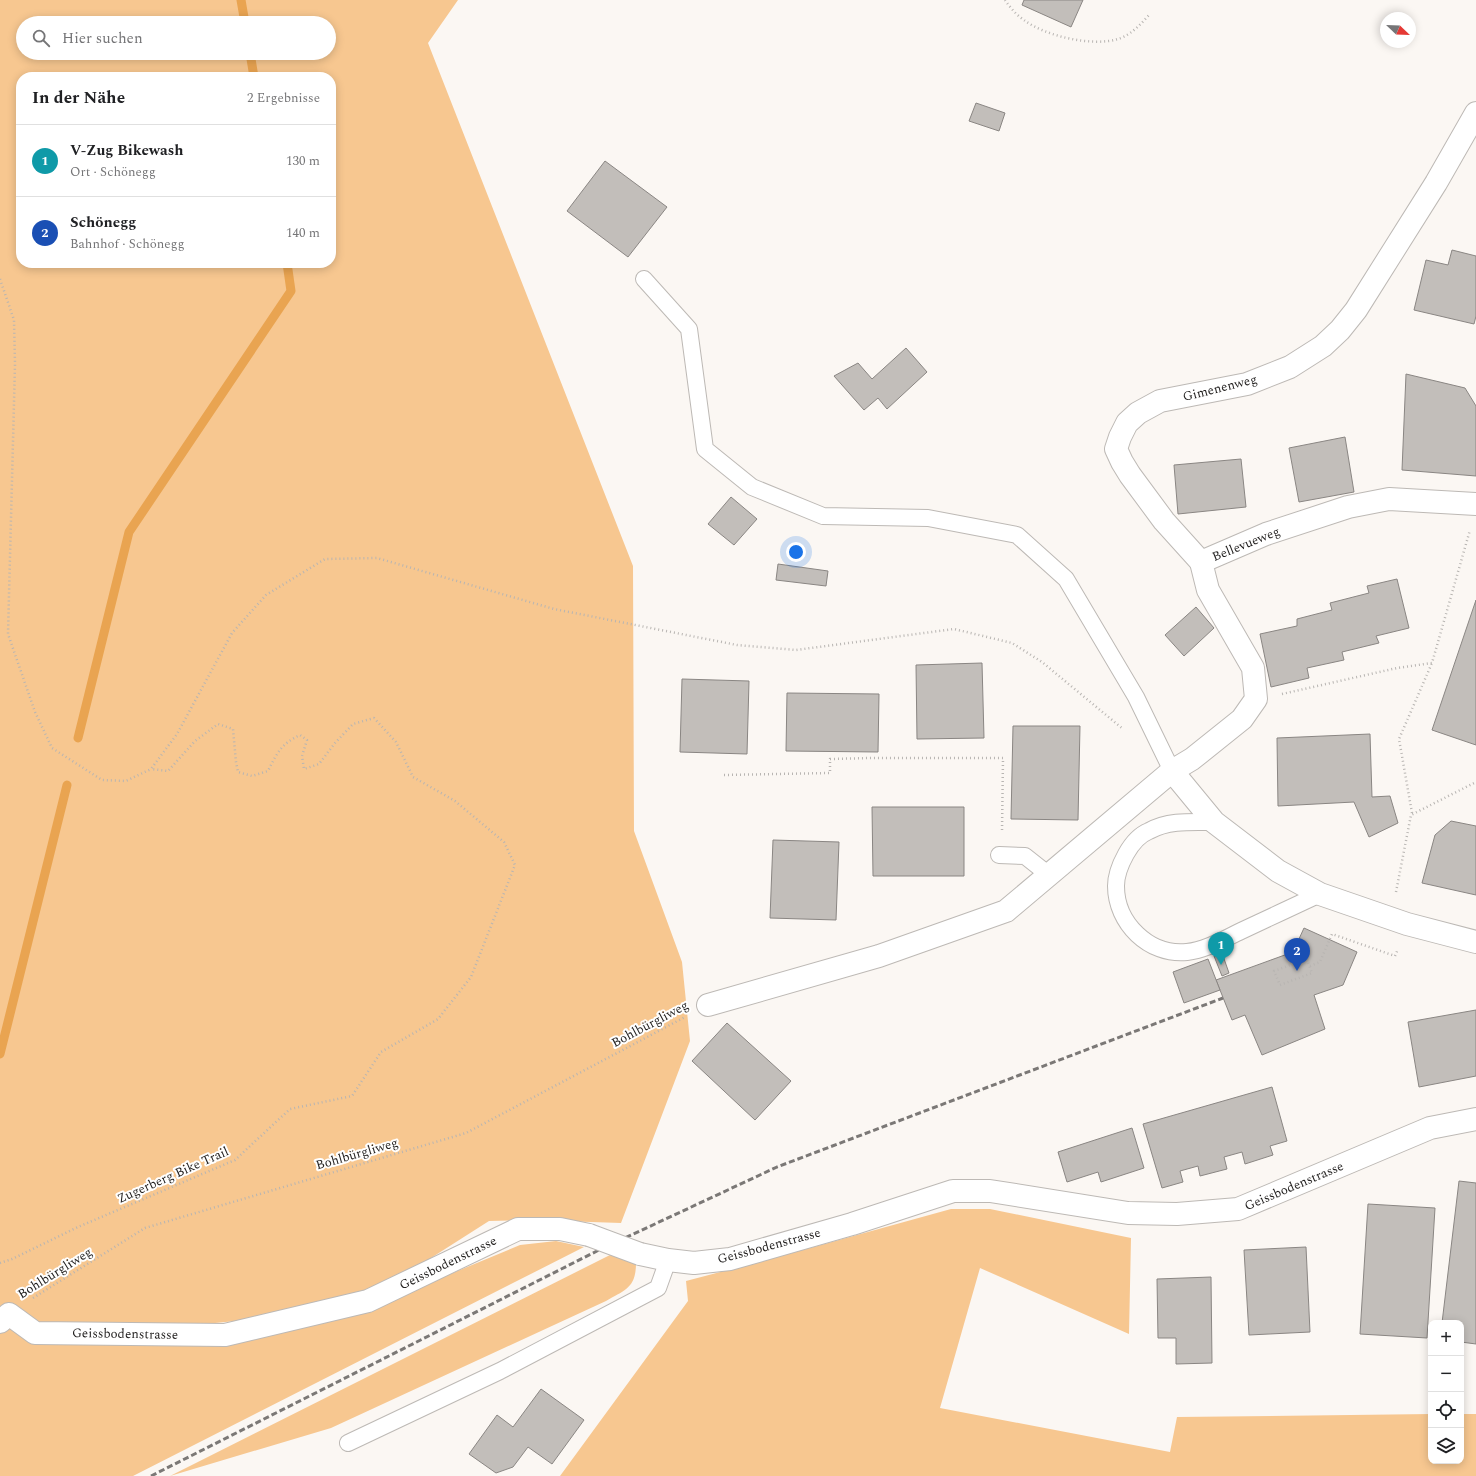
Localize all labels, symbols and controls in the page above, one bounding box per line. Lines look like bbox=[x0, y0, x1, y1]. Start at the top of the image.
north arrow bbox=[1380, 12, 1416, 48]
search box bbox=[16, 16, 336, 60]
icon: search bbox=[30, 27, 52, 49]
text: Hier suchen bbox=[62, 27, 143, 50]
text: In der Nähe bbox=[32, 85, 125, 111]
text: 2 Ergebnisse bbox=[247, 88, 320, 108]
text: V-Zug Bikewash bbox=[70, 139, 184, 162]
text: 1 bbox=[41, 151, 49, 171]
text: 130 m bbox=[286, 151, 320, 171]
text: Ort · Schönegg bbox=[70, 162, 156, 182]
text: Schönegg bbox=[70, 211, 136, 234]
text: 2 bbox=[41, 223, 49, 243]
text: 140 m bbox=[286, 223, 320, 243]
text: Bahnhof · Schönegg bbox=[70, 234, 185, 254]
street label: Gimenenweg bbox=[1181, 369, 1259, 407]
street label: Bellevueweg bbox=[1209, 521, 1283, 567]
your location bbox=[786, 542, 806, 562]
pin: 1 bbox=[1208, 932, 1234, 965]
pin: 2 bbox=[1284, 938, 1310, 971]
street label: Bohlbürgliweg bbox=[608, 995, 692, 1053]
street label: Bohlbürgliweg bbox=[313, 1133, 401, 1175]
street label: Zugerberg Bike Trail bbox=[114, 1141, 232, 1209]
street label: Geissbodenstrasse bbox=[1241, 1156, 1347, 1216]
street label: Geissbodenstrasse bbox=[715, 1223, 823, 1269]
street label: Geissbodenstrasse bbox=[396, 1231, 500, 1295]
street label: Bohlbürgliweg bbox=[14, 1242, 96, 1304]
map controls bbox=[1428, 1320, 1464, 1464]
button: + bbox=[1428, 1320, 1464, 1356]
street label: Geissbodenstrasse bbox=[72, 1323, 178, 1345]
button: − bbox=[1428, 1356, 1464, 1392]
button: locate bbox=[1428, 1392, 1464, 1428]
button: layers bbox=[1428, 1428, 1464, 1464]

